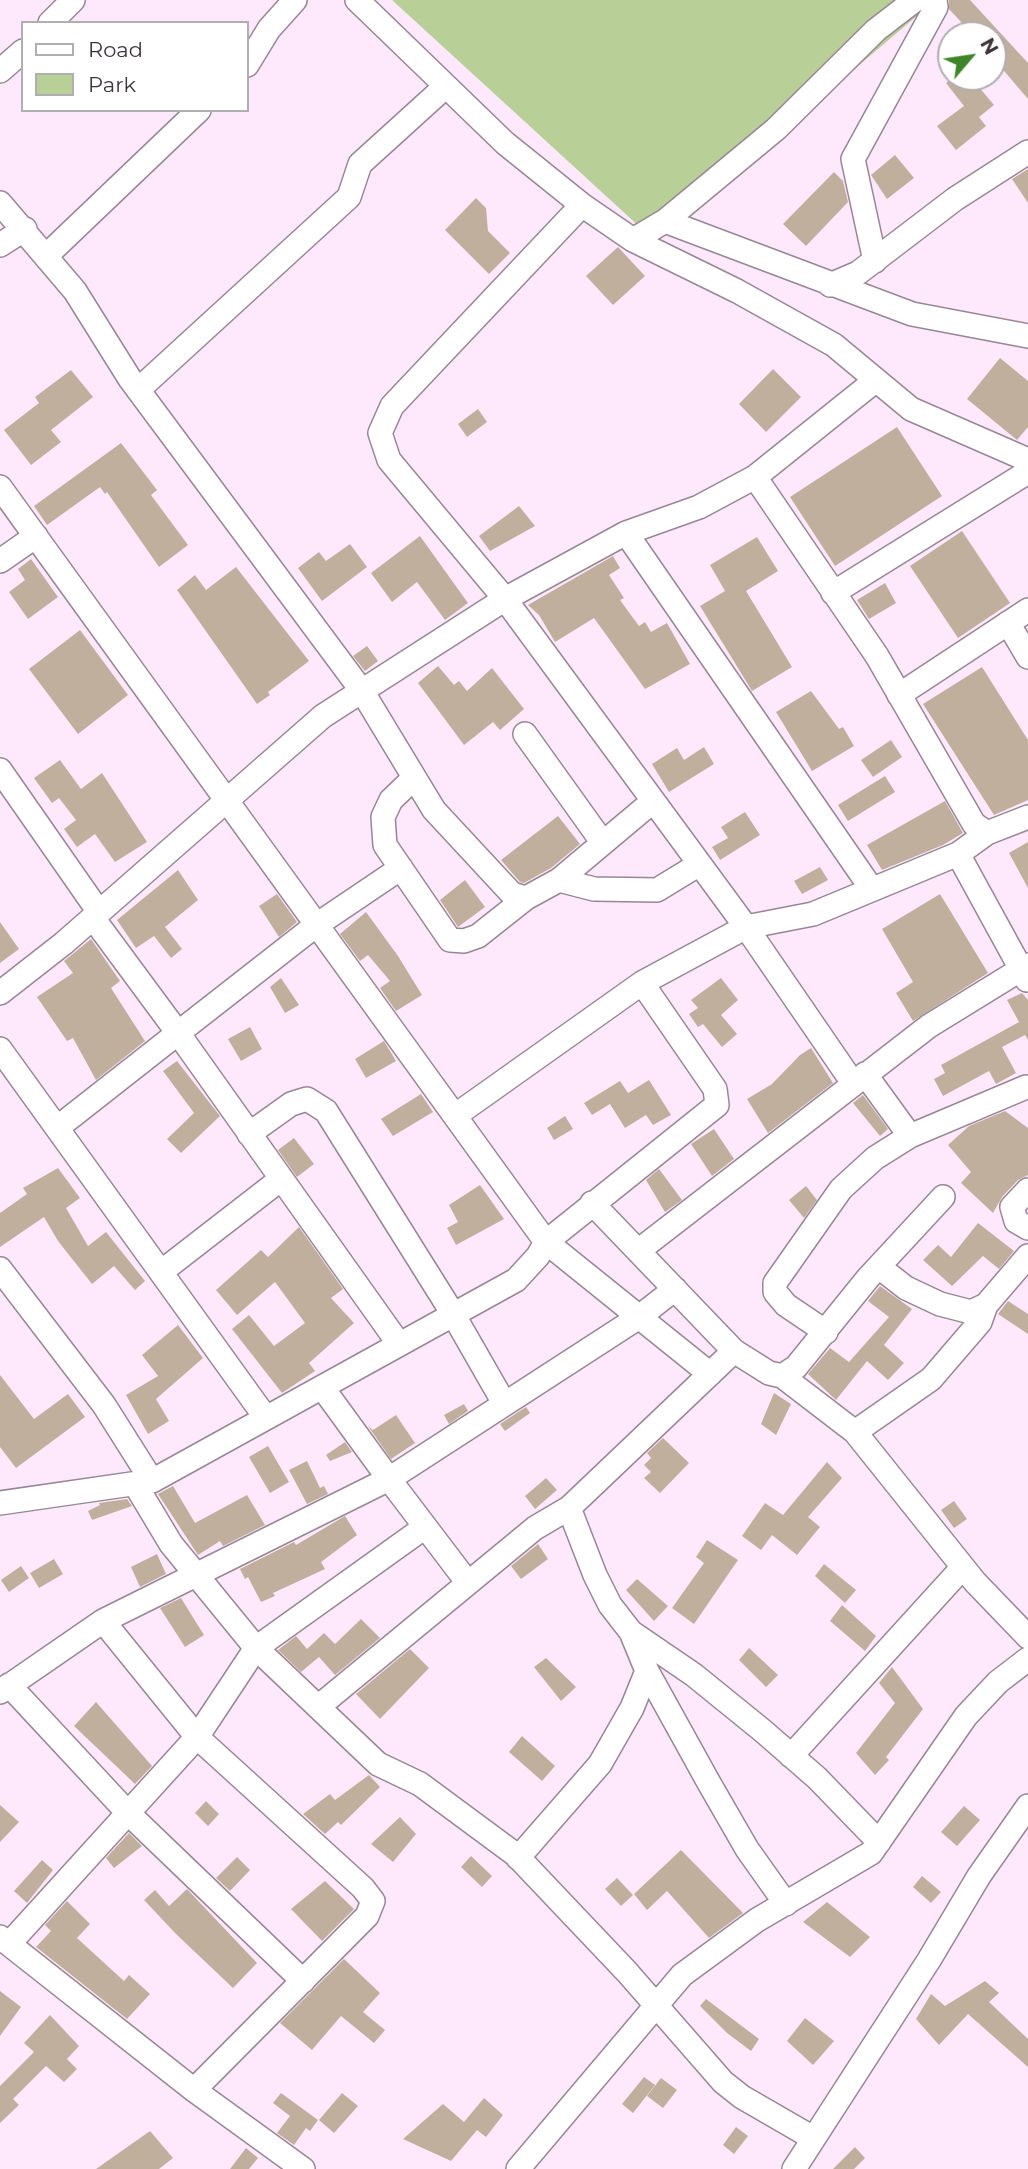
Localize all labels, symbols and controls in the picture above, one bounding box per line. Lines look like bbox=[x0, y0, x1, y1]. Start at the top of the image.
legend bbox=[21, 21, 248, 112]
north arrow bbox=[937, 21, 1007, 91]
text: N bbox=[975, 34, 1003, 59]
text: Road bbox=[88, 37, 143, 62]
text: Park bbox=[88, 72, 136, 97]

